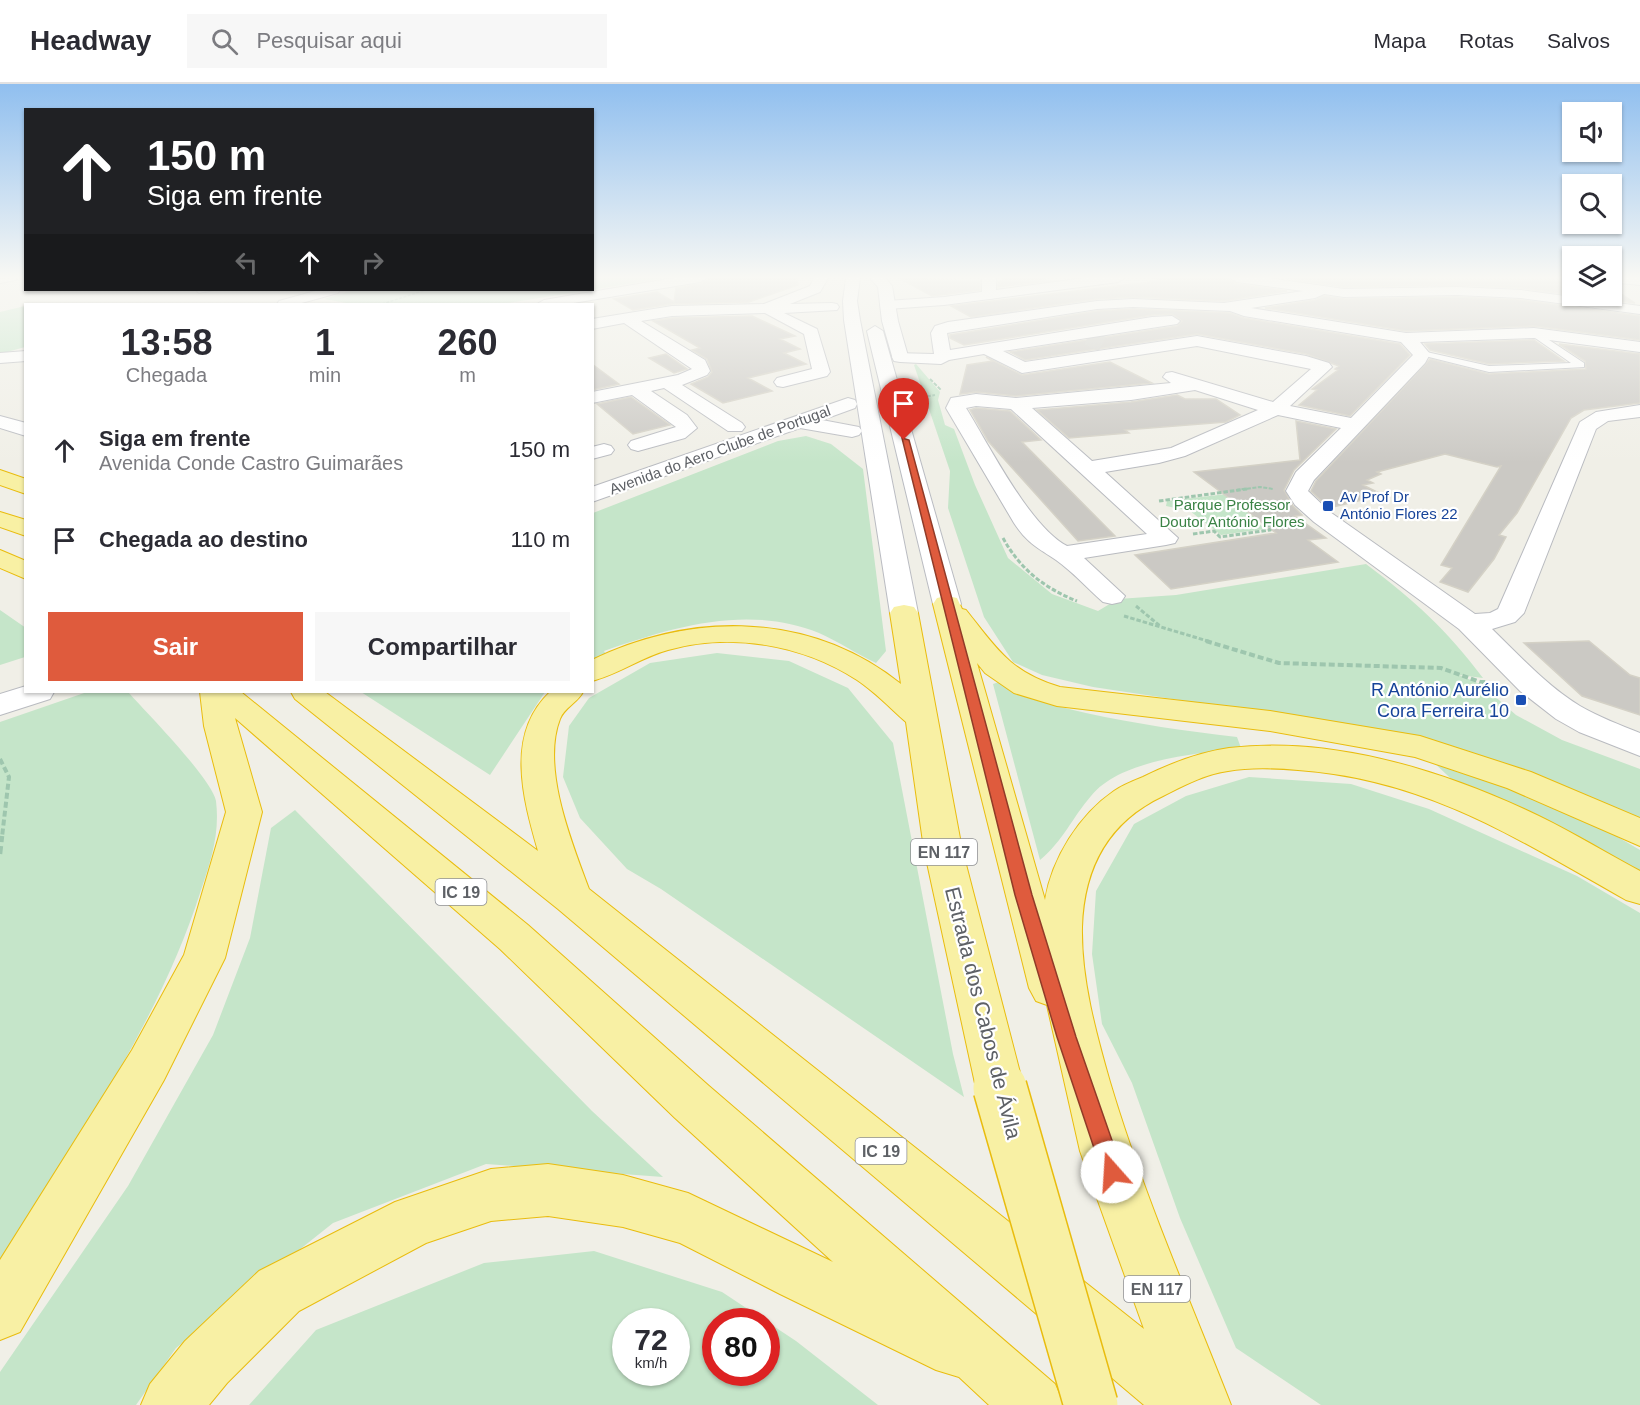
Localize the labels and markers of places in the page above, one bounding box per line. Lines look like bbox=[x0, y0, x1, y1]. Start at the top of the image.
pin bbox=[878, 378, 929, 440]
place label: Av Prof Dr António Flores 22 bbox=[1340, 488, 1458, 522]
marker: Av Prof Dr António Flores 22 bbox=[1321, 499, 1335, 513]
place label: R António Aurélio Cora Ferreira 10 bbox=[1371, 680, 1509, 721]
marker: R António Aurélio Cora Ferreira 10 bbox=[1514, 693, 1528, 707]

